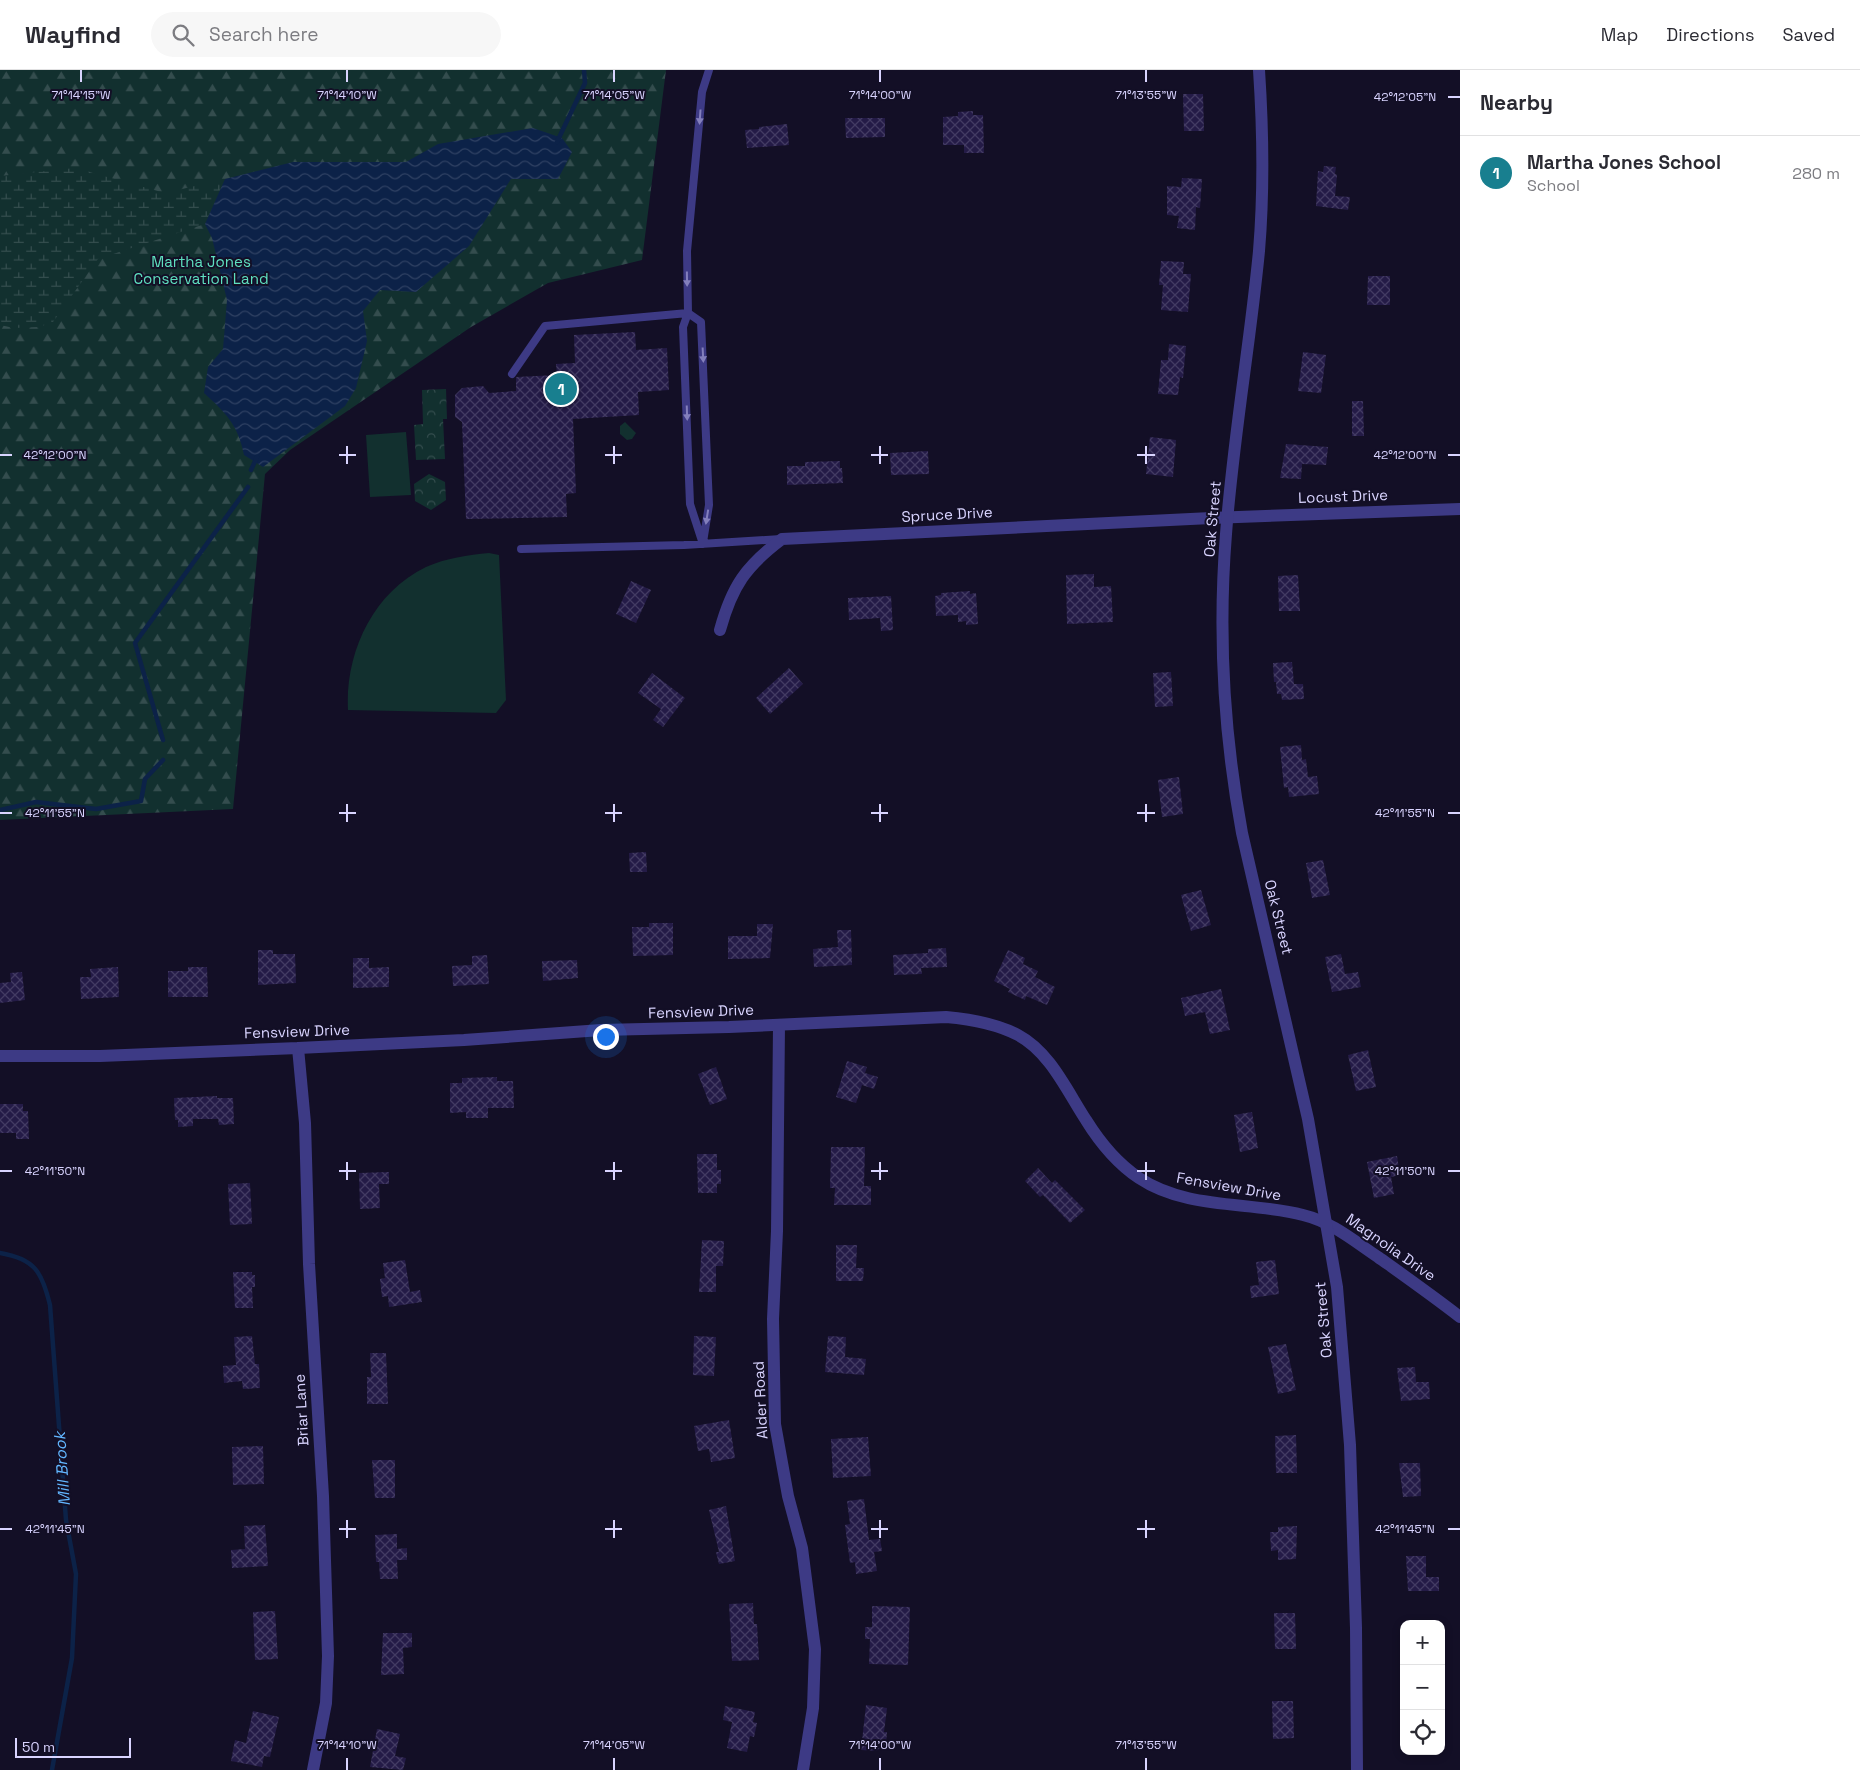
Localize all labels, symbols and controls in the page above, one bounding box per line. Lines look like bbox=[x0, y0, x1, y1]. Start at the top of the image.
search box bbox=[151, 12, 501, 57]
text: Wayfind bbox=[25, 19, 121, 50]
icon: search bbox=[169, 21, 197, 49]
text: Search here bbox=[209, 22, 319, 47]
text: Map bbox=[1601, 23, 1638, 46]
text: Directions bbox=[1666, 23, 1755, 46]
text: Saved bbox=[1783, 23, 1835, 46]
text: 71°14'15"W bbox=[51, 87, 111, 103]
text: 71°14'10"W bbox=[317, 87, 377, 103]
text: 71°14'05"W bbox=[583, 87, 645, 103]
text: 71°14'00"W bbox=[849, 87, 912, 103]
text: 71°13'55"W bbox=[1115, 87, 1177, 103]
text: 42°12'05"N bbox=[1374, 89, 1436, 105]
text: Nearby bbox=[1480, 89, 1553, 116]
one-way arrow bbox=[695, 110, 703, 126]
text: Martha Jones School bbox=[1527, 150, 1721, 175]
text: 1 bbox=[1492, 163, 1500, 184]
text: 280 m bbox=[1792, 163, 1840, 184]
text: School bbox=[1527, 175, 1580, 196]
park label: Martha Jones Conservation Land bbox=[133, 252, 269, 288]
one-way arrow bbox=[683, 272, 691, 288]
one-way arrow bbox=[699, 347, 707, 363]
pin: 1 bbox=[545, 370, 577, 408]
one-way arrow bbox=[683, 405, 691, 421]
text: 42°12'00"N bbox=[23, 447, 87, 463]
text: 42°12'00"N bbox=[1373, 447, 1437, 463]
street label: Oak Street bbox=[1199, 480, 1225, 558]
street label: Locust Drive bbox=[1298, 485, 1388, 507]
street label: Spruce Drive bbox=[901, 502, 993, 526]
one-way arrow bbox=[702, 510, 710, 526]
text: 42°11'55"N bbox=[25, 805, 85, 821]
text: 42°11'55"N bbox=[1375, 805, 1435, 821]
street label: Oak Street bbox=[1261, 878, 1297, 956]
street label: Fensview Drive bbox=[648, 1000, 754, 1022]
street label: Fensview Drive bbox=[244, 1020, 350, 1042]
your location bbox=[593, 1024, 619, 1050]
text: 42°11'50"N bbox=[25, 1163, 85, 1179]
text: 42°11'50"N bbox=[1375, 1163, 1435, 1179]
street label: Fensview Drive bbox=[1175, 1167, 1283, 1205]
street label: Magnolia Drive bbox=[1342, 1209, 1440, 1285]
street label: Oak Street bbox=[1310, 1281, 1336, 1359]
street label: Alder Road bbox=[748, 1361, 772, 1439]
street label: Briar Lane bbox=[290, 1373, 312, 1447]
water label: Mill Brook bbox=[49, 1429, 75, 1507]
text: 42°11'45"N bbox=[25, 1521, 85, 1537]
text: 42°11'45"N bbox=[1375, 1521, 1435, 1537]
map controls bbox=[1400, 1620, 1445, 1755]
button: + bbox=[1400, 1620, 1445, 1665]
button: − bbox=[1400, 1665, 1445, 1710]
button: locate bbox=[1400, 1710, 1445, 1755]
scale bar bbox=[15, 1735, 131, 1758]
text: 71°14'10"W bbox=[317, 1737, 377, 1753]
text: 71°14'05"W bbox=[583, 1737, 645, 1753]
text: 71°14'00"W bbox=[849, 1737, 912, 1753]
text: 71°13'55"W bbox=[1115, 1737, 1177, 1753]
text: 50 m bbox=[22, 1738, 55, 1756]

